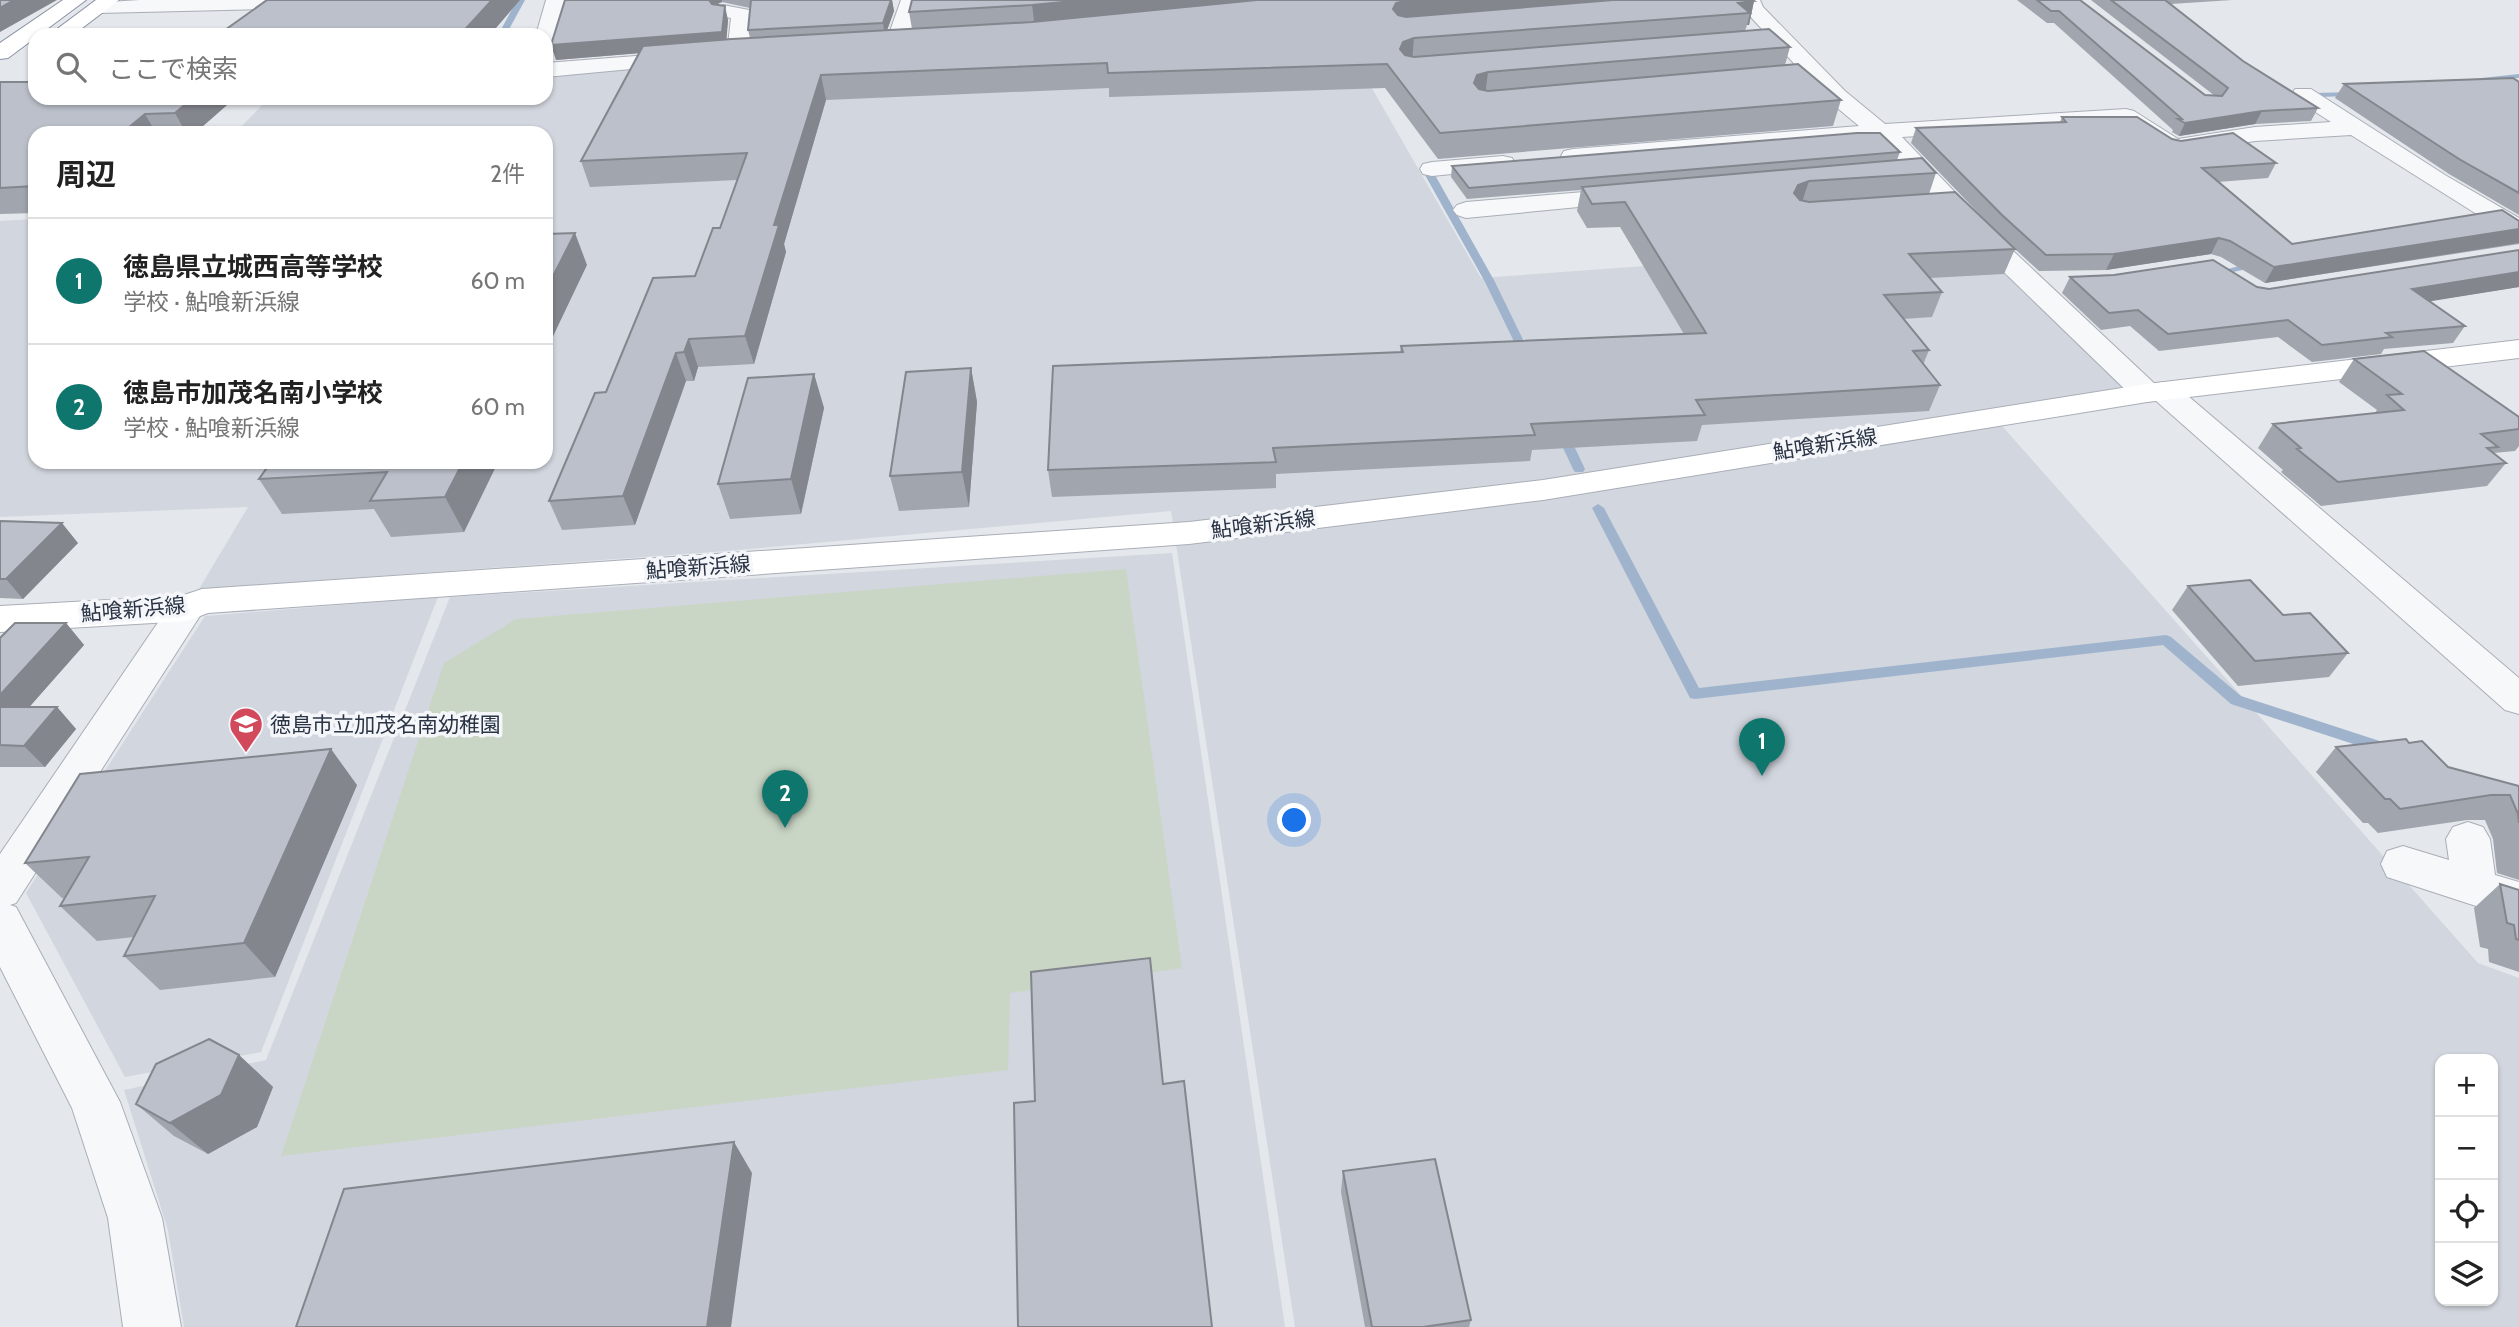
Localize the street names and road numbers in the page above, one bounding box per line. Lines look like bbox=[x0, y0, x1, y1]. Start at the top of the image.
street label: 鮎喰新浜線 bbox=[1771, 423, 1879, 465]
street label: 鮎喰新浜線 bbox=[1209, 505, 1317, 543]
street label: 鮎喰新浜線 bbox=[645, 551, 751, 583]
street label: 鮎喰新浜線 bbox=[80, 592, 186, 626]

